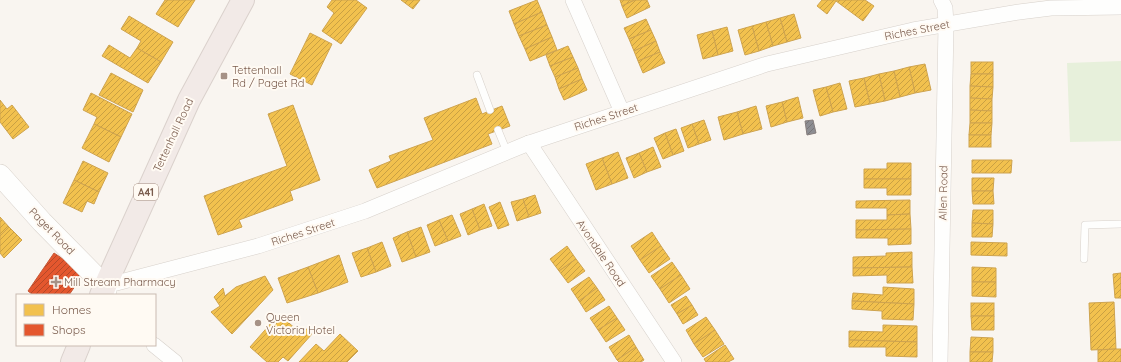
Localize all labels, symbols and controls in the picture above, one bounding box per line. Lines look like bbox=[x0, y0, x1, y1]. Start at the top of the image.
street label: Riches Street bbox=[883, 17, 951, 43]
place label: Tettenhall Rd / Paget Rd bbox=[232, 63, 304, 90]
marker: Tettenhall Rd / Paget Rd bbox=[219, 71, 229, 81]
street label: Tettenhall Road bbox=[150, 96, 196, 174]
street label: Riches Street bbox=[572, 100, 640, 134]
street label: Allen Road bbox=[936, 165, 950, 221]
road number: A41 bbox=[134, 184, 158, 200]
street label: Paget Road bbox=[26, 205, 78, 257]
street label: Riches Street bbox=[269, 215, 337, 249]
street label: Avondale Road bbox=[573, 217, 629, 289]
place label: Mill Stream Pharmacy bbox=[64, 275, 176, 289]
marker: Mill Stream Pharmacy bbox=[51, 277, 61, 287]
legend bbox=[16, 294, 156, 346]
text: Homes bbox=[52, 302, 92, 317]
place label: Queen Victoria Hotel bbox=[266, 310, 335, 337]
marker: Queen Victoria Hotel bbox=[253, 318, 263, 328]
text: Shops bbox=[52, 322, 86, 337]

